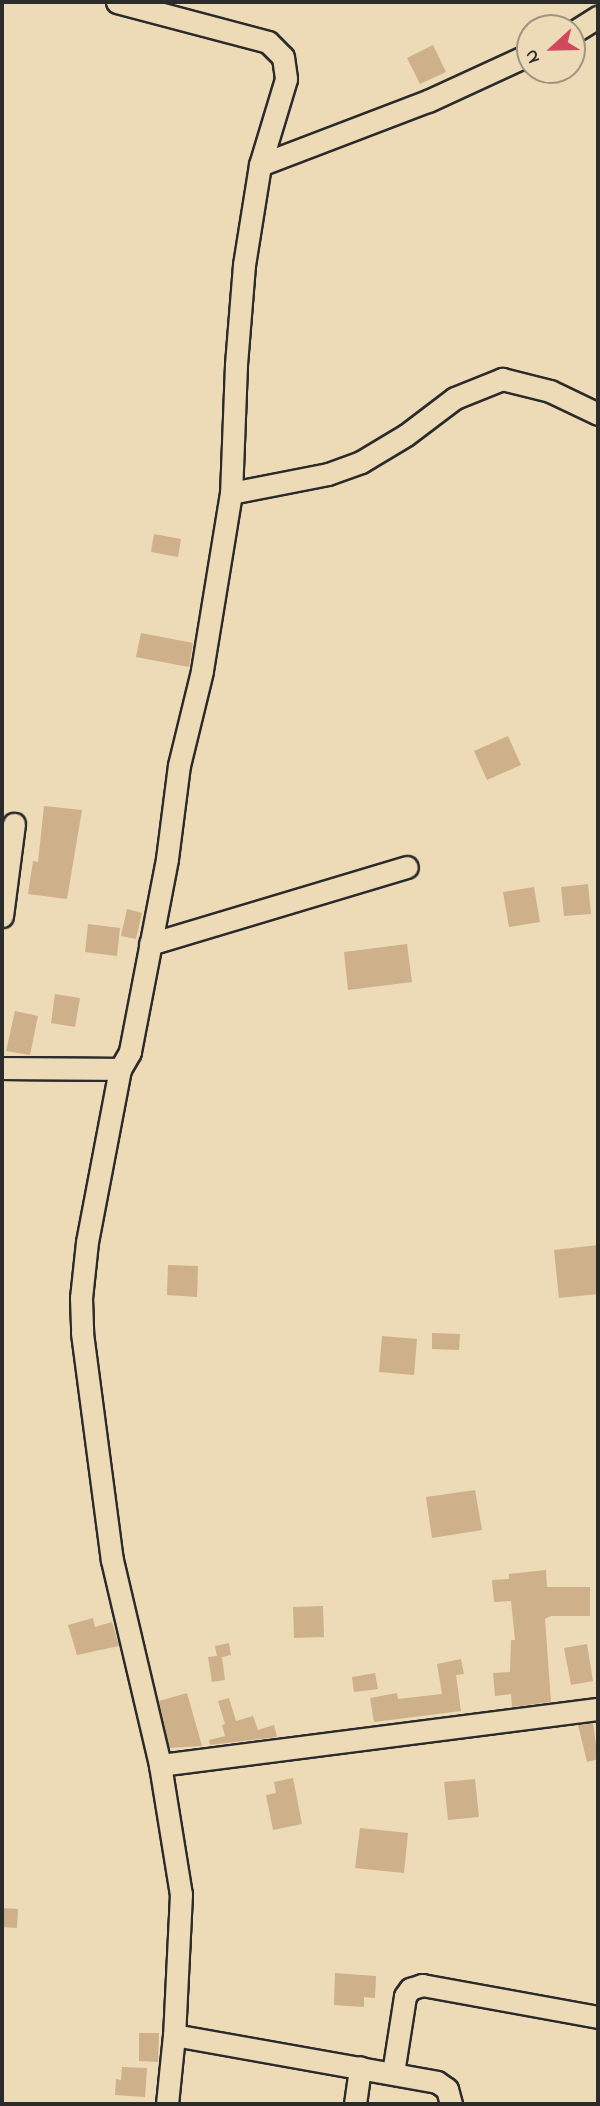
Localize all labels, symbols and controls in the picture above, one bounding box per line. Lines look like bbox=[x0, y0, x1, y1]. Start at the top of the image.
north arrow bbox=[516, 14, 586, 84]
text: N bbox=[518, 45, 548, 67]

